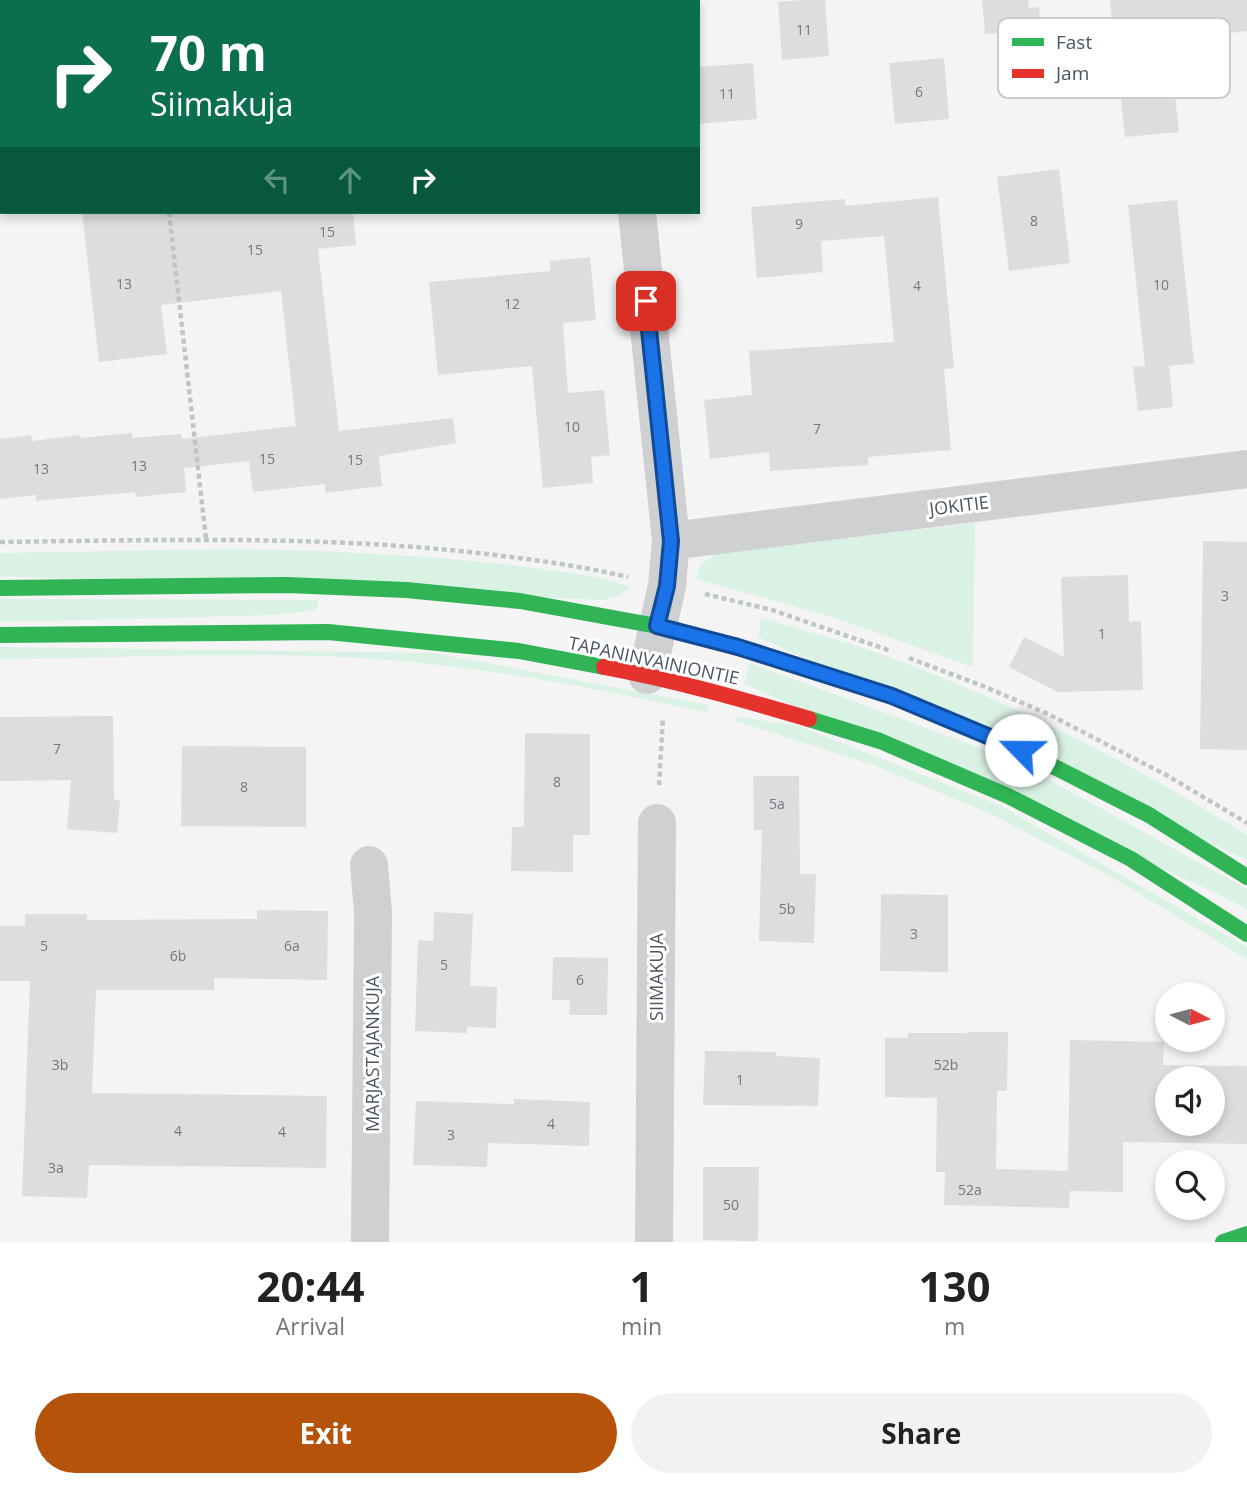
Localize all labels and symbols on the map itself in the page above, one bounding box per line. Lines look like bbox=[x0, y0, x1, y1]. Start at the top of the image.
legend bbox=[998, 18, 1230, 98]
house number: 11 bbox=[796, 20, 812, 39]
text: Fast bbox=[1056, 29, 1092, 55]
text: Jam bbox=[1054, 60, 1089, 86]
house number: 6 bbox=[915, 82, 923, 101]
house number: 11 bbox=[719, 84, 735, 103]
house number: 8 bbox=[1030, 211, 1038, 230]
house number: 9 bbox=[795, 214, 803, 233]
house number: 15 bbox=[319, 222, 335, 241]
house number: 15 bbox=[247, 240, 263, 259]
pin bbox=[616, 271, 676, 331]
house number: 13 bbox=[116, 274, 132, 293]
house number: 10 bbox=[1153, 275, 1169, 294]
house number: 4 bbox=[913, 276, 921, 295]
house number: 12 bbox=[504, 294, 520, 313]
house number: 10 bbox=[564, 417, 580, 436]
house number: 7 bbox=[813, 419, 821, 438]
house number: 15 bbox=[259, 449, 275, 468]
house number: 15 bbox=[347, 450, 363, 469]
house number: 13 bbox=[131, 456, 147, 475]
house number: 13 bbox=[33, 459, 49, 478]
street label: JOKITIE bbox=[926, 489, 990, 521]
house number: 3 bbox=[1221, 586, 1229, 605]
house number: 1 bbox=[1098, 624, 1106, 643]
street label: TAPANINVAINIONTIE bbox=[566, 630, 742, 690]
position arrow bbox=[984, 713, 1058, 787]
house number: 7 bbox=[53, 739, 61, 758]
house number: 8 bbox=[553, 772, 561, 791]
house number: 8 bbox=[240, 777, 248, 796]
house number: 5a bbox=[769, 794, 785, 813]
house number: 5b bbox=[779, 899, 795, 918]
house number: 3 bbox=[910, 924, 918, 943]
street label: SIIMAKUJA bbox=[644, 932, 668, 1021]
house number: 5 bbox=[40, 936, 48, 955]
house number: 6a bbox=[284, 936, 300, 955]
house number: 6b bbox=[170, 946, 186, 965]
house number: 5 bbox=[440, 955, 448, 974]
house number: 6 bbox=[576, 970, 584, 989]
street label: MARJASTAJANKUJA bbox=[360, 975, 384, 1132]
north arrow bbox=[1155, 982, 1225, 1052]
house number: 3b bbox=[52, 1055, 68, 1074]
house number: 52b bbox=[934, 1055, 958, 1074]
house number: 1 bbox=[736, 1070, 744, 1089]
house number: 4 bbox=[547, 1114, 555, 1133]
house number: 4 bbox=[174, 1121, 182, 1140]
house number: 4 bbox=[278, 1122, 286, 1141]
house number: 3 bbox=[447, 1125, 455, 1144]
house number: 3a bbox=[48, 1158, 64, 1177]
house number: 52a bbox=[958, 1180, 982, 1199]
house number: 50 bbox=[723, 1195, 739, 1214]

